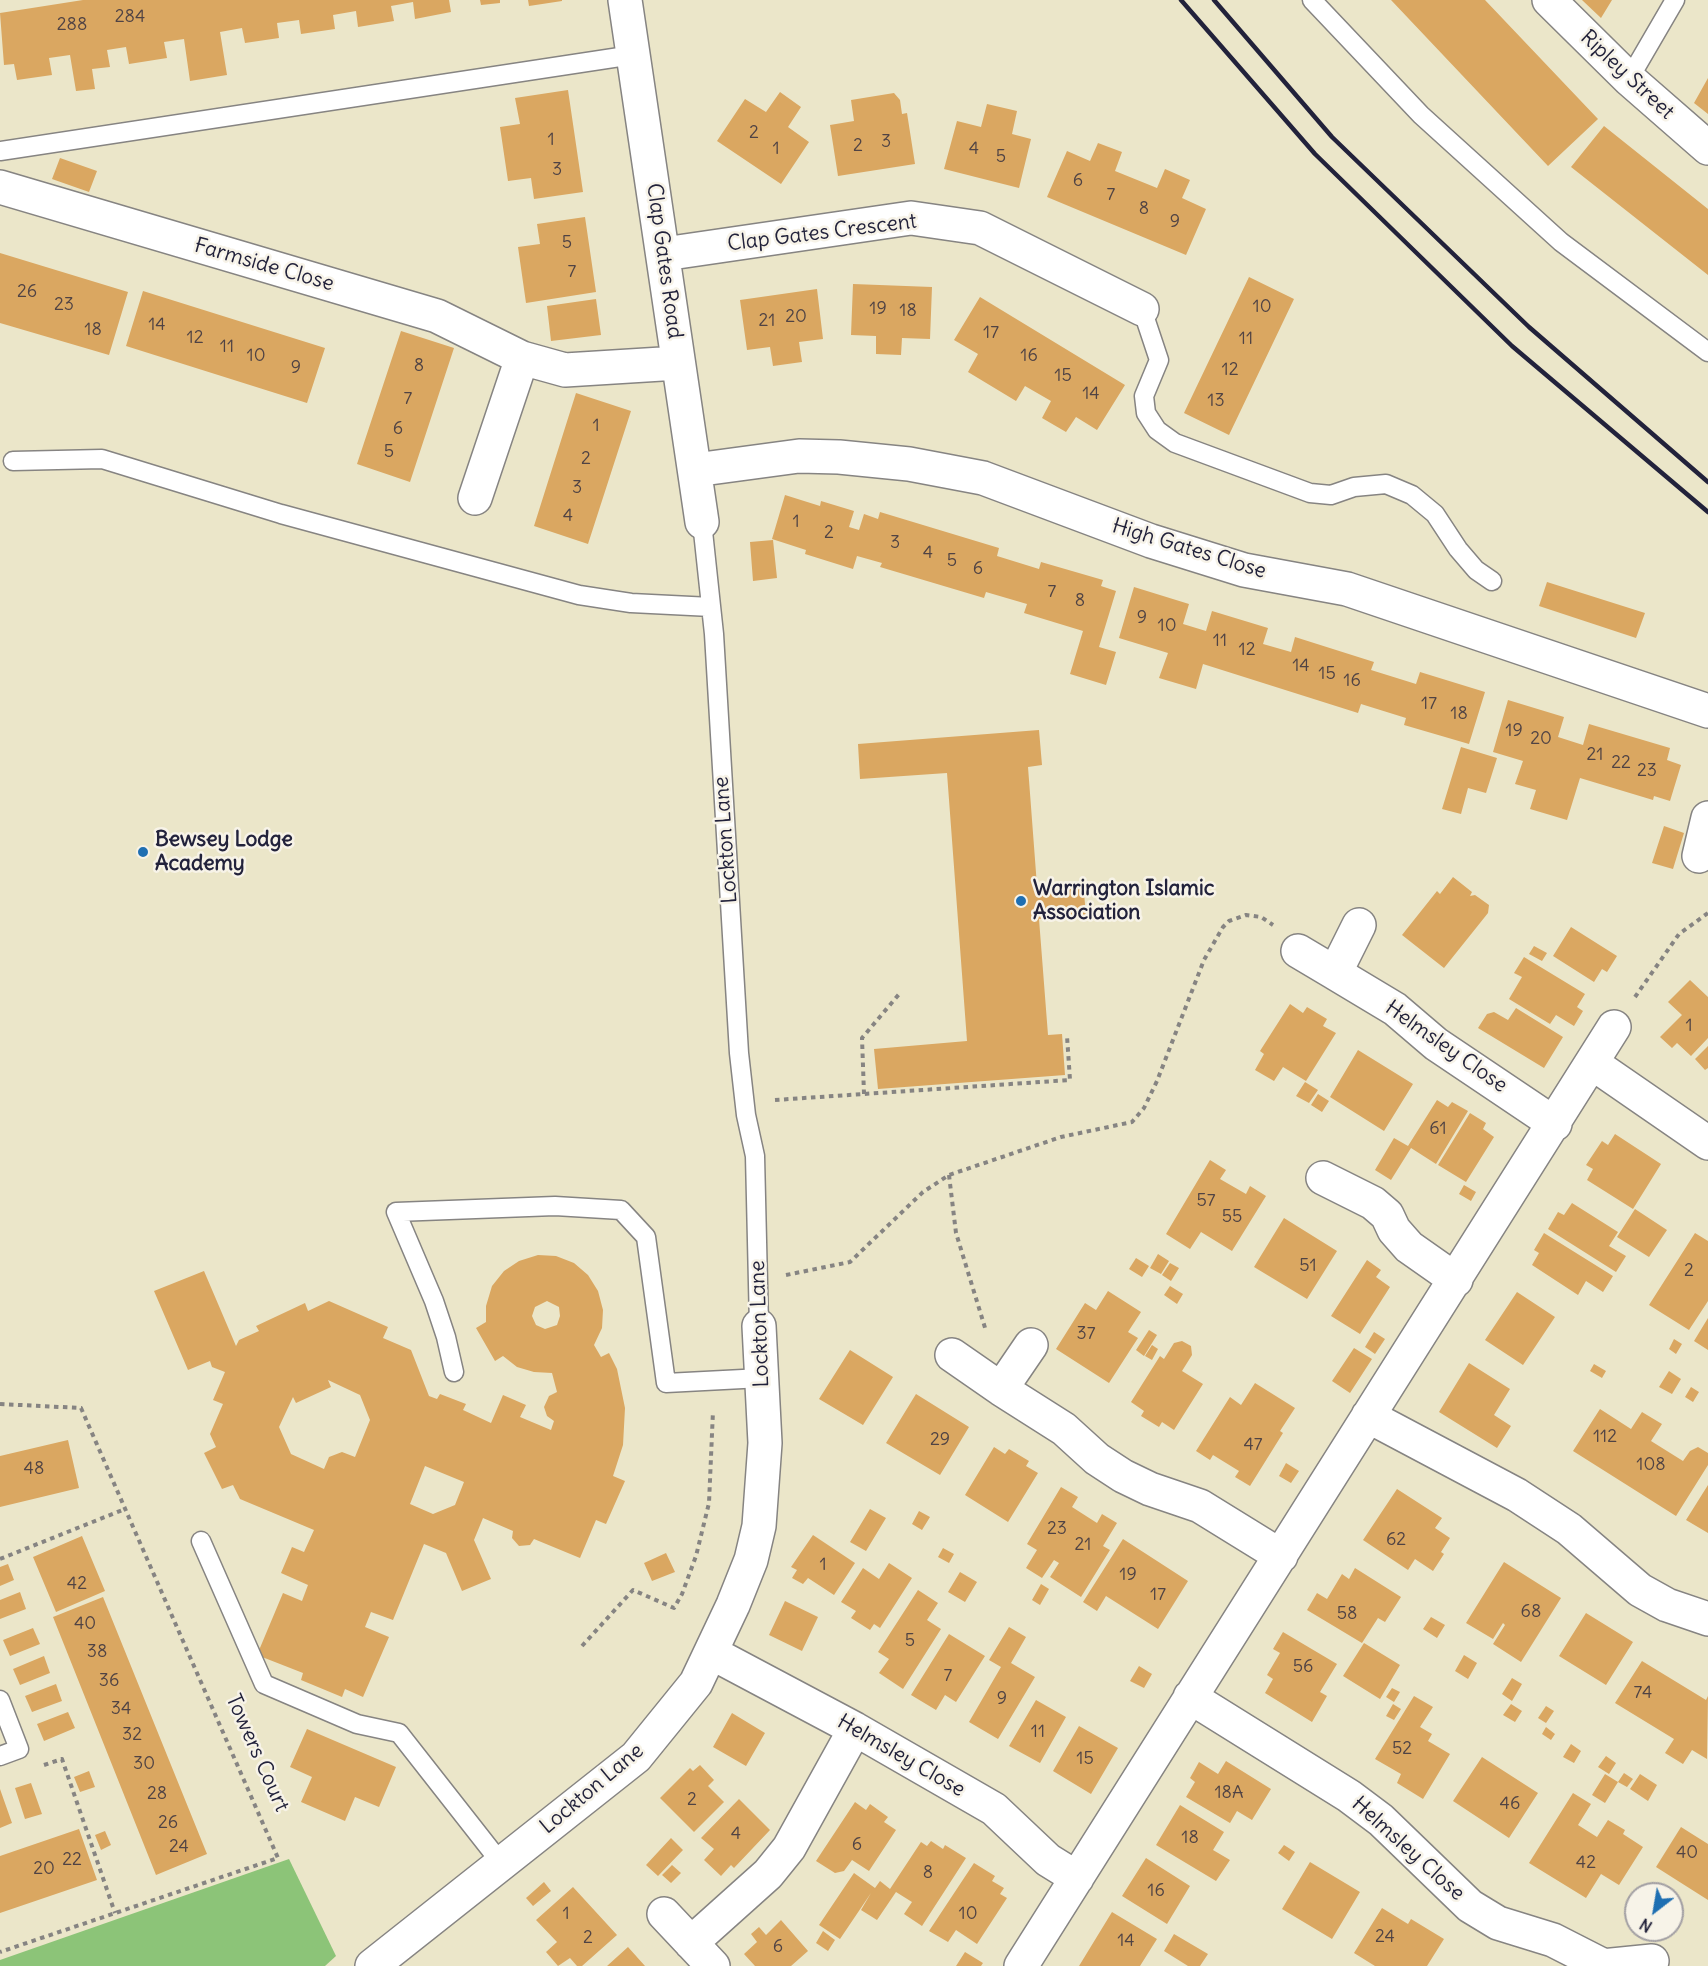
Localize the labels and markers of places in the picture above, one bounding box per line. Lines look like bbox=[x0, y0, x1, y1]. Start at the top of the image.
place label: Bewsey Lodge Academy bbox=[155, 827, 293, 877]
marker: Bewsey Lodge Academy bbox=[136, 845, 150, 859]
place label: Warrington Islamic Association bbox=[1033, 876, 1214, 926]
marker: Warrington Islamic Association bbox=[1014, 894, 1028, 908]

